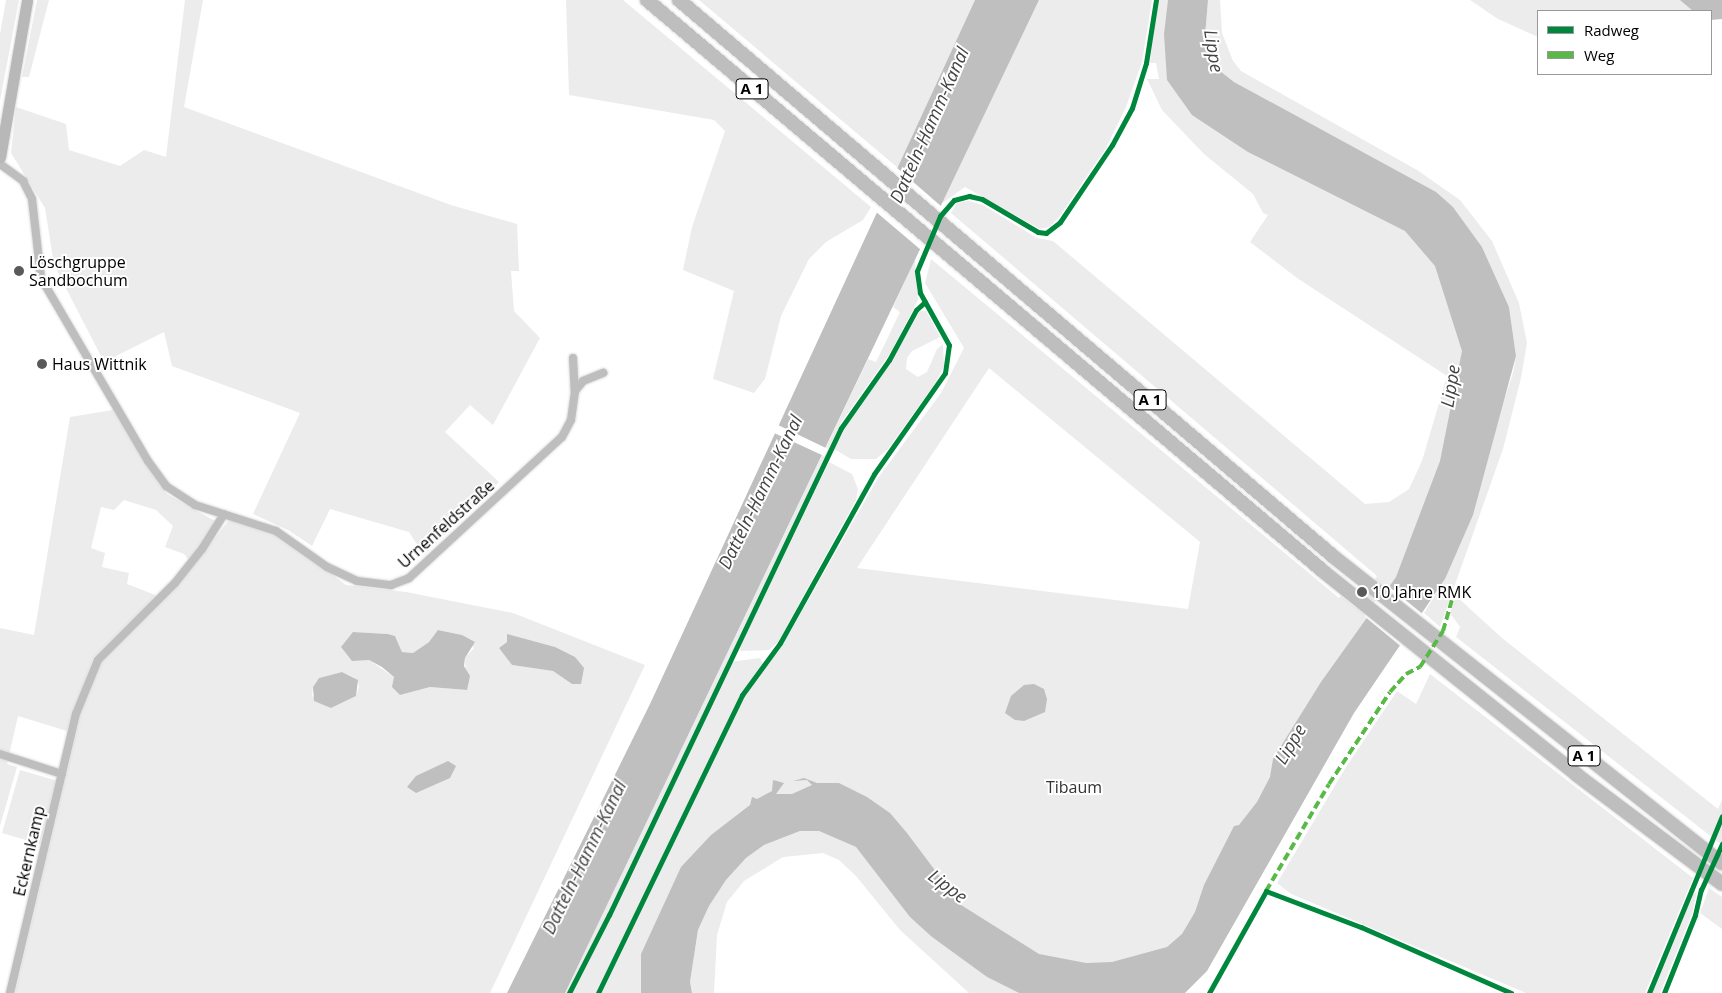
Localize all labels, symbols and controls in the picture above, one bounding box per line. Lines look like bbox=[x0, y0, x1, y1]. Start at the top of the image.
legend bbox=[1537, 10, 1712, 75]
text: Radweg bbox=[1584, 20, 1639, 40]
water label: Lippe bbox=[1200, 28, 1228, 74]
water label: Datteln-Hamm-Kanal bbox=[885, 44, 973, 206]
text: Weg bbox=[1584, 45, 1614, 65]
road number: A 1 bbox=[734, 76, 770, 102]
place label: Löschgruppe Sandbochum bbox=[29, 252, 128, 290]
marker: Löschgruppe Sandbochum bbox=[13, 265, 25, 277]
place label: Haus Wittnik bbox=[52, 354, 147, 374]
marker: Haus Wittnik bbox=[36, 358, 48, 370]
water label: Lippe bbox=[1436, 363, 1464, 409]
road number: A 1 bbox=[1132, 388, 1168, 412]
water label: Datteln-Hamm-Kanal bbox=[713, 412, 807, 572]
street label: Urnenfeldstraße bbox=[394, 476, 498, 572]
place label: 10 Jahre RMK bbox=[1372, 582, 1471, 602]
marker: 10 Jahre RMK bbox=[1356, 586, 1368, 598]
water label: Lippe bbox=[1270, 720, 1310, 768]
road number: A 1 bbox=[1566, 744, 1602, 768]
water label: Datteln-Hamm-Kanal bbox=[537, 777, 631, 937]
park label: Tibaum bbox=[1046, 777, 1102, 797]
street label: Eckernkamp bbox=[9, 804, 49, 898]
water label: Lippe bbox=[924, 864, 972, 908]

